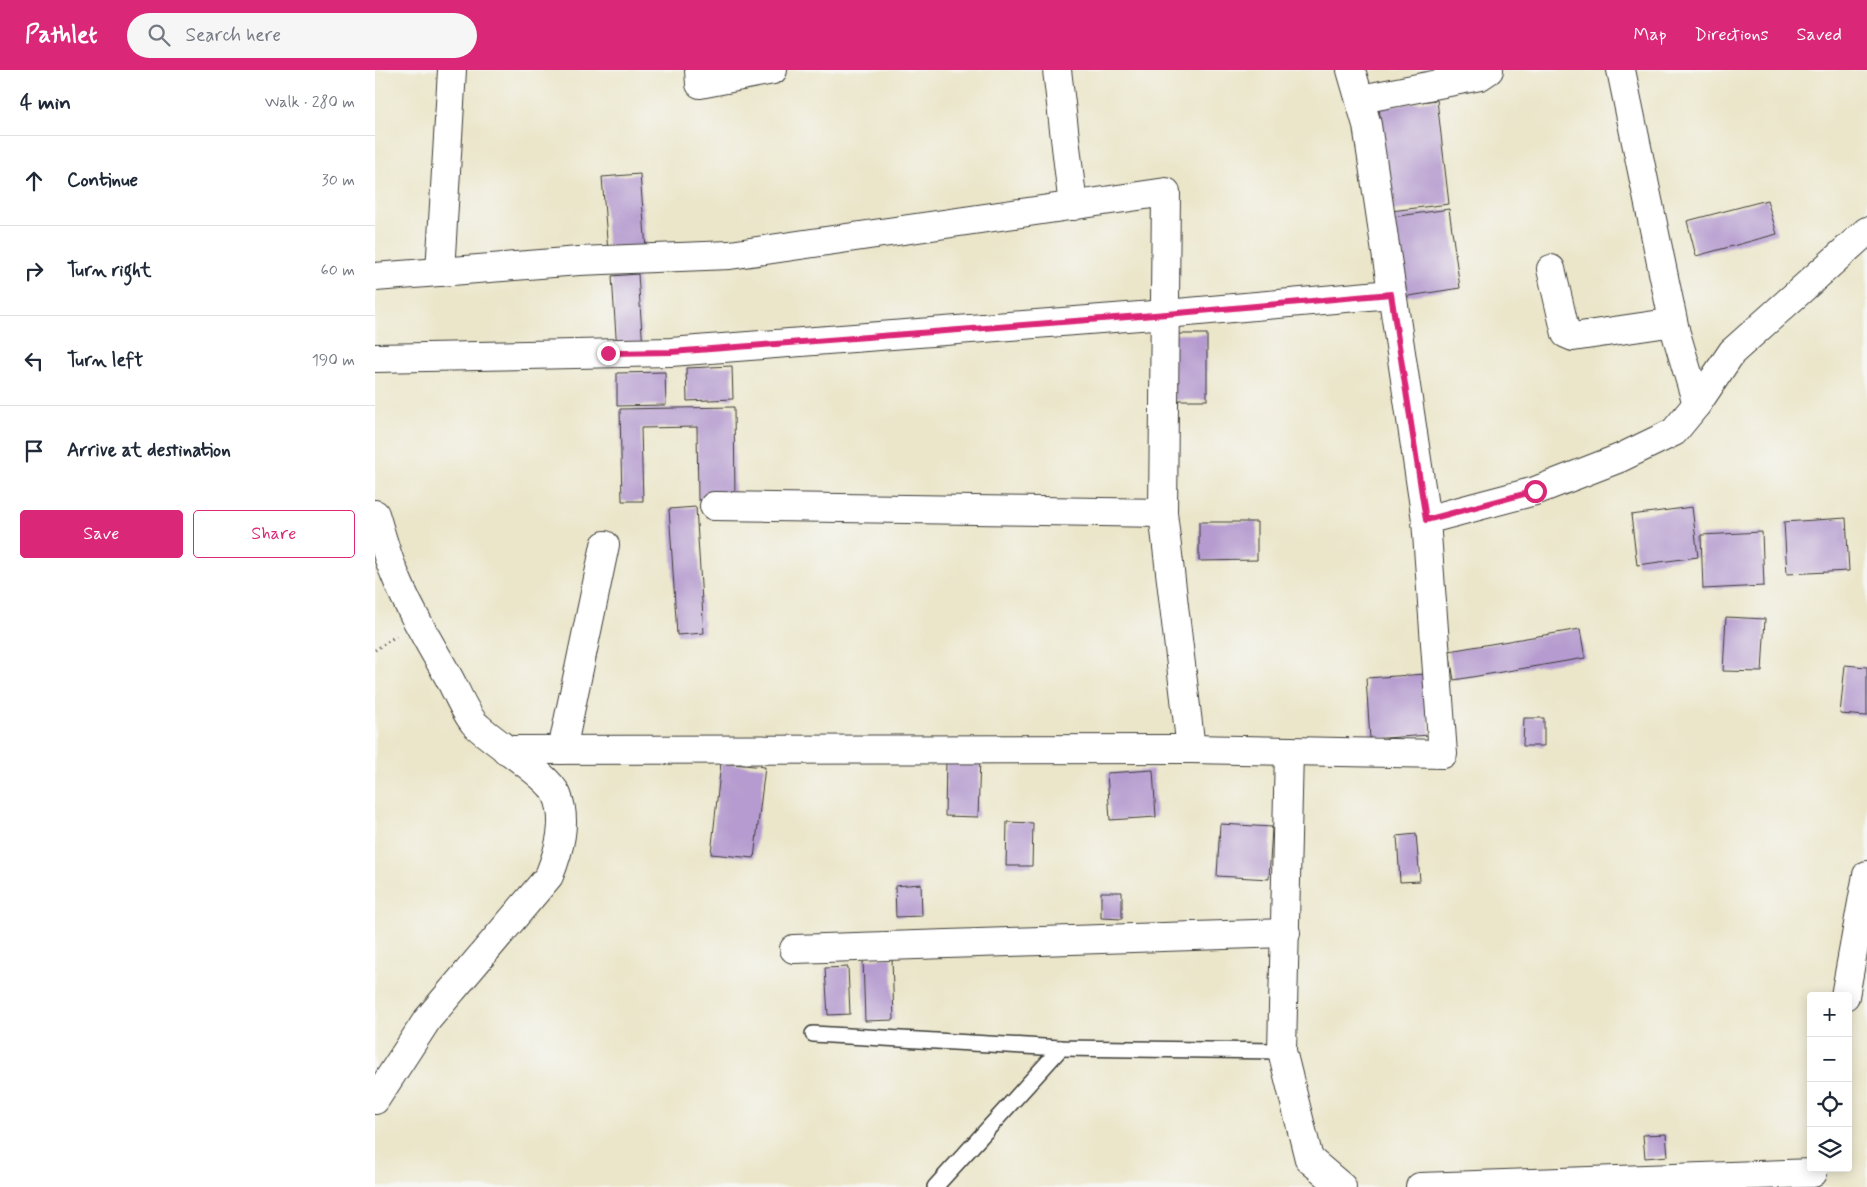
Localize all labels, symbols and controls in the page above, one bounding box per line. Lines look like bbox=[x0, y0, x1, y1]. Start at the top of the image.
search box bbox=[127, 13, 477, 58]
text: Pathlet bbox=[25, 20, 97, 51]
icon: search bbox=[145, 21, 173, 49]
text: Search here bbox=[185, 23, 281, 48]
text: Map bbox=[1634, 23, 1667, 47]
text: Directions bbox=[1695, 23, 1769, 47]
text: Saved bbox=[1797, 23, 1842, 47]
text: 4 min bbox=[20, 89, 71, 117]
text: Walk · 280 m bbox=[265, 92, 355, 113]
icon: ahead bbox=[20, 167, 48, 195]
text: Continue bbox=[67, 168, 138, 193]
text: 30 m bbox=[322, 170, 355, 191]
icon: right bbox=[20, 257, 48, 285]
text: Turn right bbox=[67, 258, 151, 283]
text: 60 m bbox=[321, 260, 355, 281]
route end bbox=[597, 342, 620, 365]
icon: left bbox=[20, 347, 48, 375]
text: Turn left bbox=[67, 348, 143, 373]
text: 190 m bbox=[312, 350, 355, 371]
icon: arrive bbox=[20, 437, 48, 465]
text: Arrive at destination bbox=[67, 438, 231, 463]
route start bbox=[1524, 480, 1547, 503]
button: Save bbox=[20, 510, 183, 558]
button: Share bbox=[193, 510, 355, 558]
map controls bbox=[1807, 992, 1852, 1172]
button: + bbox=[1807, 992, 1852, 1037]
button: − bbox=[1807, 1037, 1852, 1082]
button: locate bbox=[1807, 1082, 1852, 1127]
button: layers bbox=[1807, 1127, 1852, 1172]

